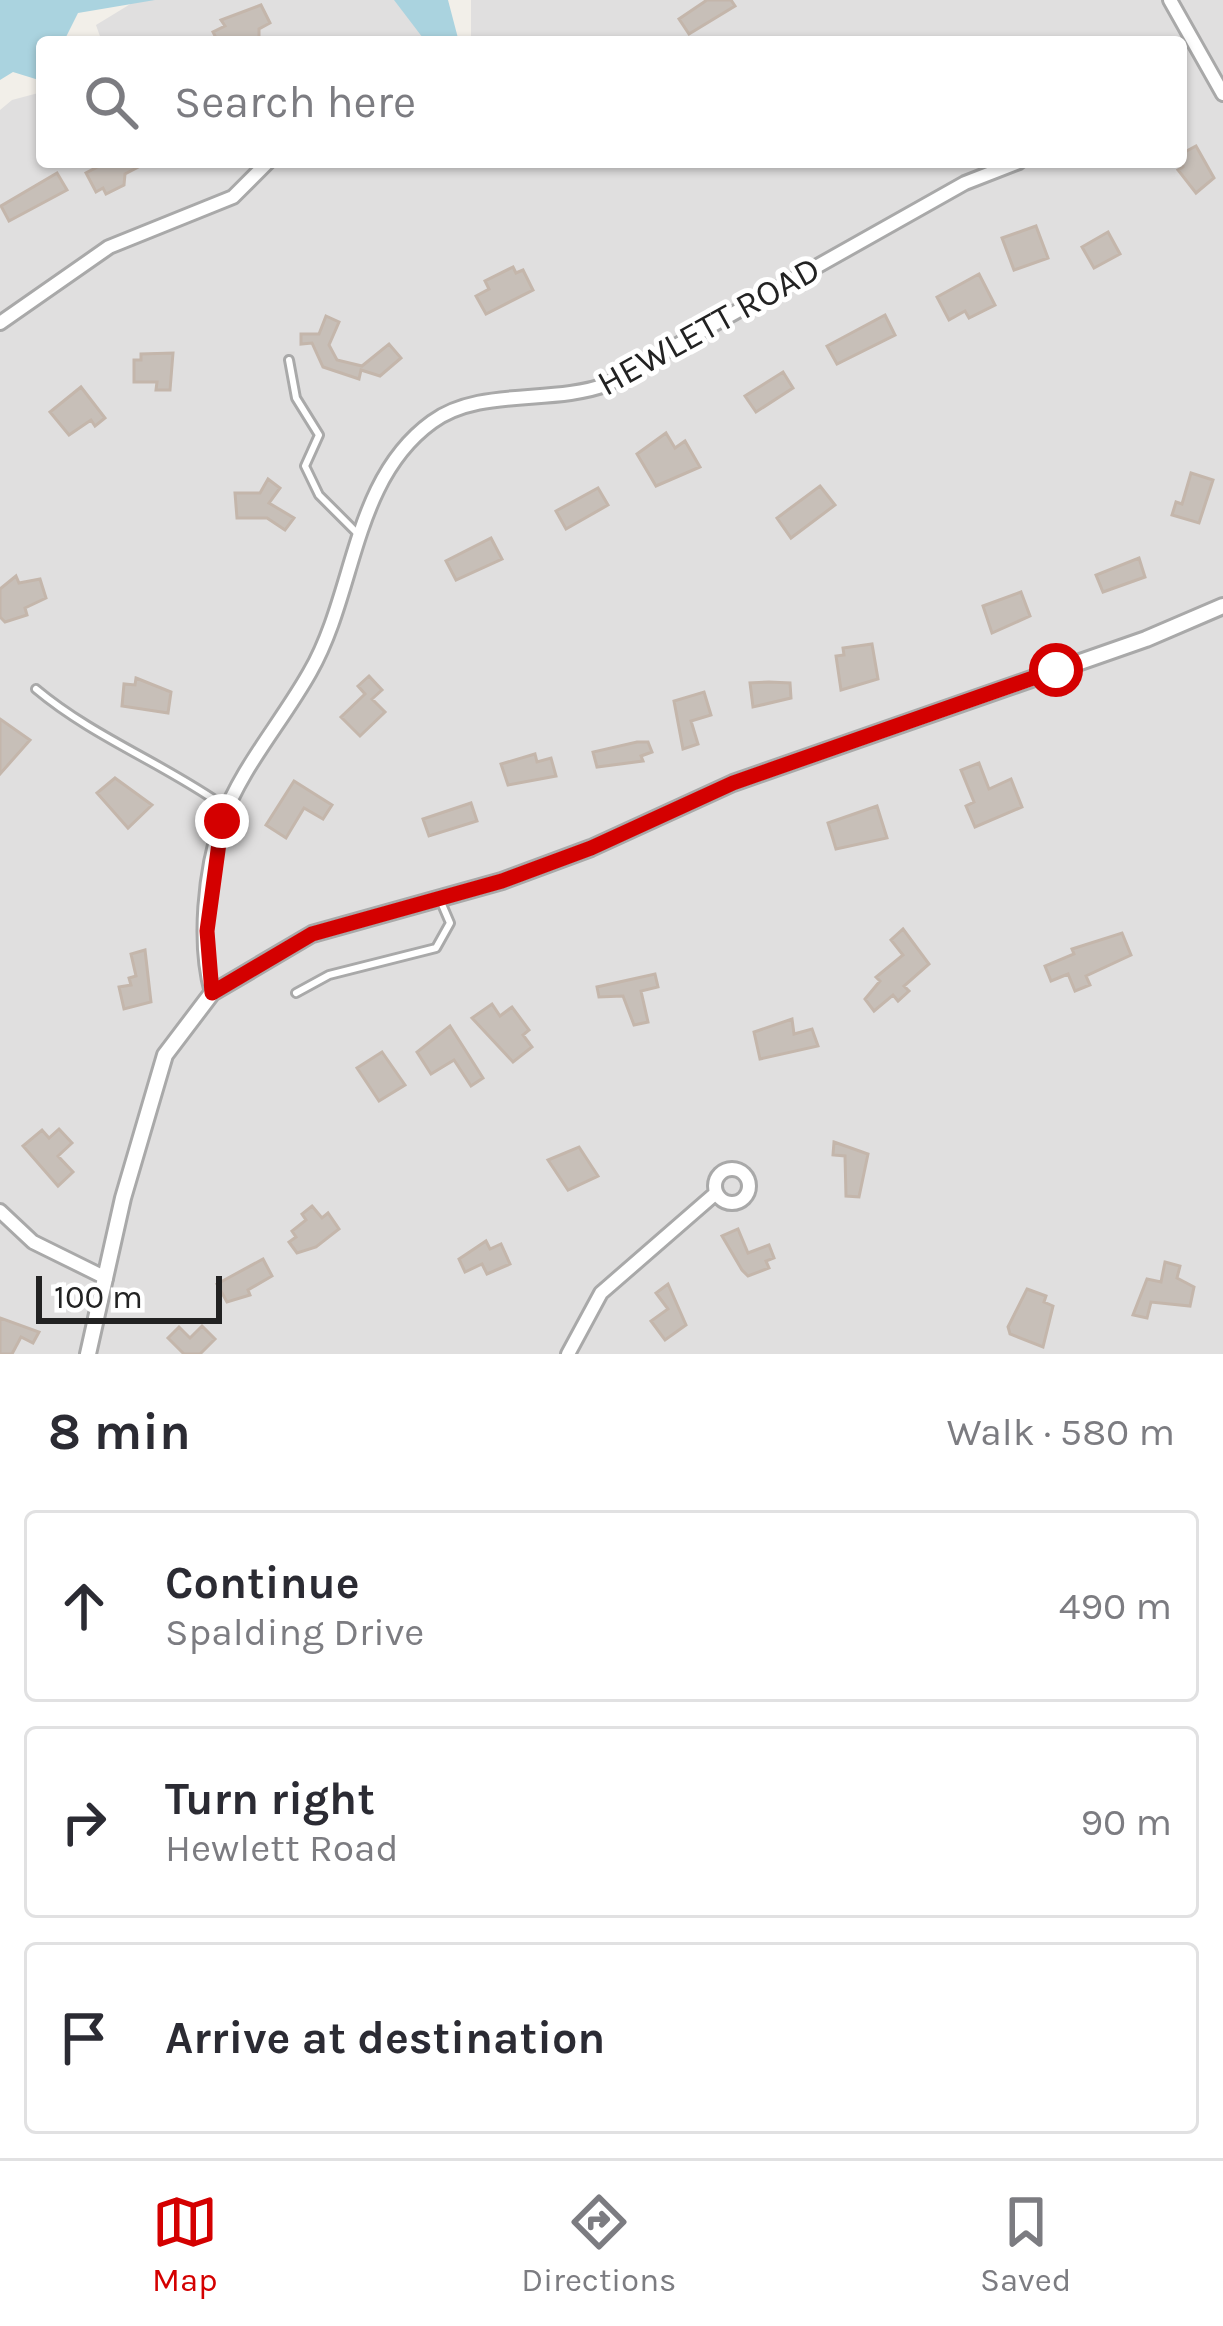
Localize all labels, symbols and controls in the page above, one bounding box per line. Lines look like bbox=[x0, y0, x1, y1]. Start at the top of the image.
search box bbox=[36, 36, 1187, 168]
icon: search bbox=[78, 69, 144, 135]
text: Search here bbox=[174, 76, 416, 128]
street label: HEWLETT ROAD bbox=[590, 247, 827, 404]
route start bbox=[1029, 643, 1083, 697]
route end bbox=[195, 794, 249, 848]
scale bar bbox=[36, 1270, 222, 1323]
text: 100 m bbox=[54, 1278, 143, 1316]
text: 8 min bbox=[48, 1402, 191, 1462]
text: Walk · 580 m bbox=[947, 1409, 1175, 1455]
text: Continue bbox=[165, 1557, 360, 1609]
icon: ahead bbox=[51, 1573, 117, 1639]
text: 490 m bbox=[1059, 1583, 1172, 1629]
text: Spalding Drive bbox=[165, 1609, 424, 1655]
text: Turn right bbox=[165, 1773, 375, 1825]
icon: right bbox=[51, 1789, 117, 1855]
text: 90 m bbox=[1080, 1799, 1172, 1845]
text: Hewlett Road bbox=[165, 1825, 399, 1871]
icon: arrive bbox=[51, 2005, 117, 2071]
text: Arrive at destination bbox=[165, 2012, 605, 2064]
tab: Map bbox=[152, 2189, 218, 2299]
tab: Directions bbox=[521, 2189, 676, 2299]
tab: Saved bbox=[980, 2189, 1071, 2299]

